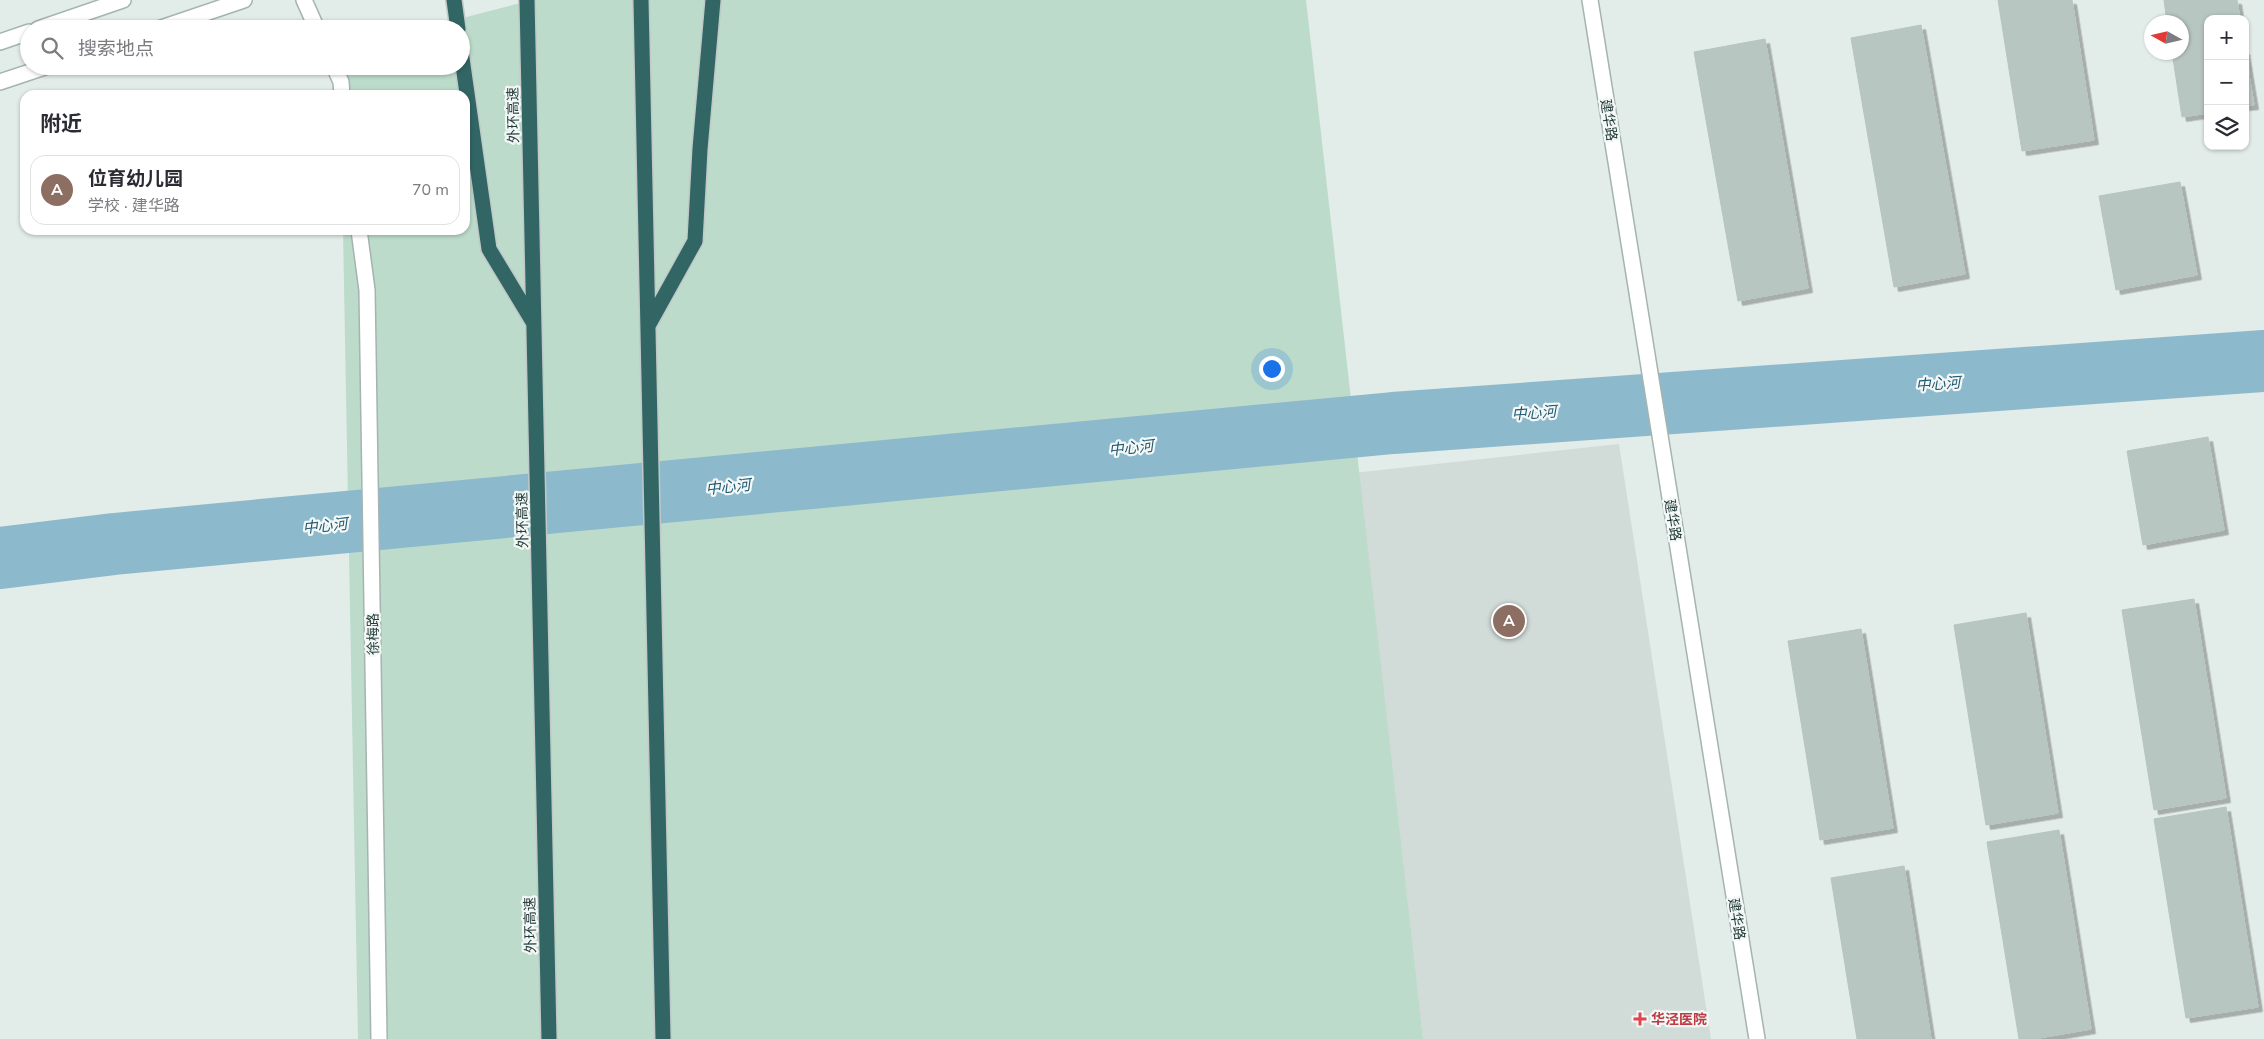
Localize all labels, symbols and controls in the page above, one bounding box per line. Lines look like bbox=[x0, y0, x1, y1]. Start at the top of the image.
north arrow bbox=[2144, 15, 2189, 60]
map controls bbox=[2204, 15, 2249, 150]
button: + bbox=[2204, 15, 2249, 60]
search box bbox=[20, 20, 470, 75]
icon: search bbox=[38, 34, 66, 62]
text: 搜索地点 bbox=[78, 36, 154, 62]
button: − bbox=[2204, 60, 2249, 105]
street label: 外环高速 bbox=[504, 87, 523, 143]
street label: 建华路 bbox=[1596, 98, 1621, 142]
button: layers bbox=[2204, 105, 2249, 150]
text: 附近 bbox=[40, 110, 82, 138]
text: 位育幼儿园 bbox=[88, 166, 183, 192]
text: A bbox=[51, 179, 63, 201]
text: 70 m bbox=[412, 179, 449, 201]
text: 学校 · 建华路 bbox=[88, 195, 180, 217]
your location bbox=[1259, 356, 1285, 382]
water label: 中心河 bbox=[1915, 372, 1964, 396]
water label: 中心河 bbox=[1511, 401, 1560, 425]
water label: 中心河 bbox=[1108, 435, 1157, 460]
water label: 中心河 bbox=[705, 474, 754, 499]
street label: 外环高速 bbox=[513, 492, 532, 548]
street label: 建华路 bbox=[1660, 498, 1685, 542]
water label: 中心河 bbox=[302, 513, 351, 538]
pin: A bbox=[1493, 602, 1525, 640]
street label: 徐梅路 bbox=[364, 613, 383, 655]
street label: 外环高速 bbox=[521, 897, 540, 953]
street label: 建华路 bbox=[1724, 897, 1749, 941]
place label: 华泾医院 bbox=[1651, 1010, 1707, 1029]
marker: 华泾医院 bbox=[1633, 1012, 1647, 1026]

